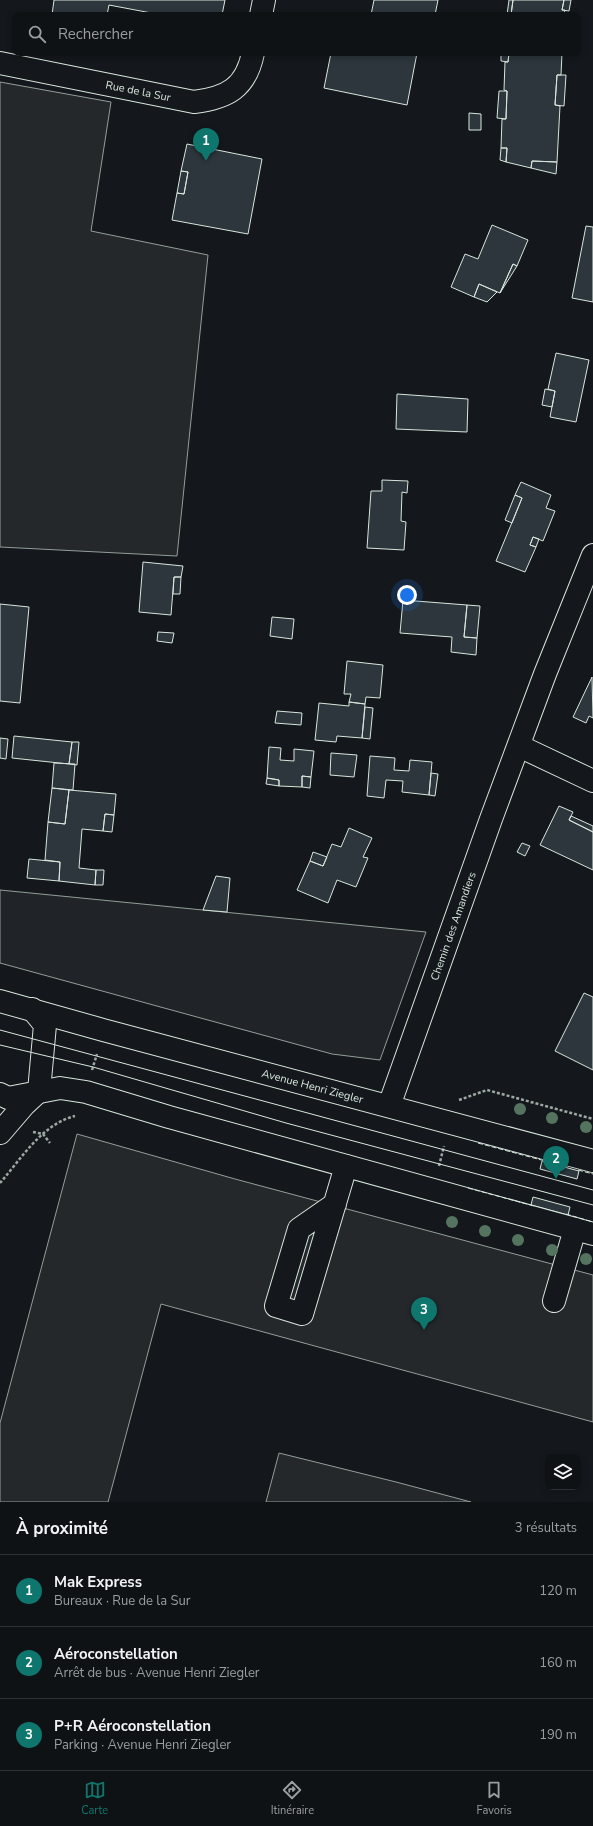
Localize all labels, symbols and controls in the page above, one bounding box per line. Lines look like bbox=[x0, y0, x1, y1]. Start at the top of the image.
search box bbox=[12, 12, 581, 56]
icon: search bbox=[26, 23, 48, 45]
text: Rechercher bbox=[58, 24, 133, 44]
street label: Rue de la Sur bbox=[104, 77, 172, 105]
pin: 1 bbox=[193, 128, 219, 161]
your location bbox=[397, 585, 417, 605]
street label: Chemin des Amandiers bbox=[427, 870, 479, 983]
street label: Avenue Henri Ziegler bbox=[260, 1065, 365, 1107]
pin: 2 bbox=[543, 1146, 569, 1179]
pin: 3 bbox=[411, 1297, 437, 1330]
map controls bbox=[545, 1454, 581, 1490]
button: layers bbox=[545, 1454, 581, 1490]
text: À proximité bbox=[16, 1517, 108, 1540]
text: 3 résultats bbox=[515, 1519, 577, 1537]
text: Mak Express bbox=[54, 1572, 142, 1592]
text: 1 bbox=[25, 1582, 33, 1600]
text: 120 m bbox=[539, 1582, 577, 1600]
text: Bureaux · Rue de la Sur bbox=[54, 1592, 190, 1610]
text: Aéroconstellation bbox=[54, 1644, 178, 1664]
text: 2 bbox=[25, 1654, 33, 1672]
text: 160 m bbox=[539, 1654, 577, 1672]
text: Arrêt de bus · Avenue Henri Ziegler bbox=[54, 1664, 259, 1682]
text: P+R Aéroconstellation bbox=[54, 1716, 211, 1736]
text: 3 bbox=[25, 1726, 33, 1744]
text: 190 m bbox=[539, 1726, 577, 1744]
text: Parking · Avenue Henri Ziegler bbox=[54, 1736, 231, 1754]
tab: Carte bbox=[81, 1779, 108, 1818]
tab: Itinéraire bbox=[271, 1779, 314, 1818]
tab: Favoris bbox=[477, 1779, 512, 1818]

